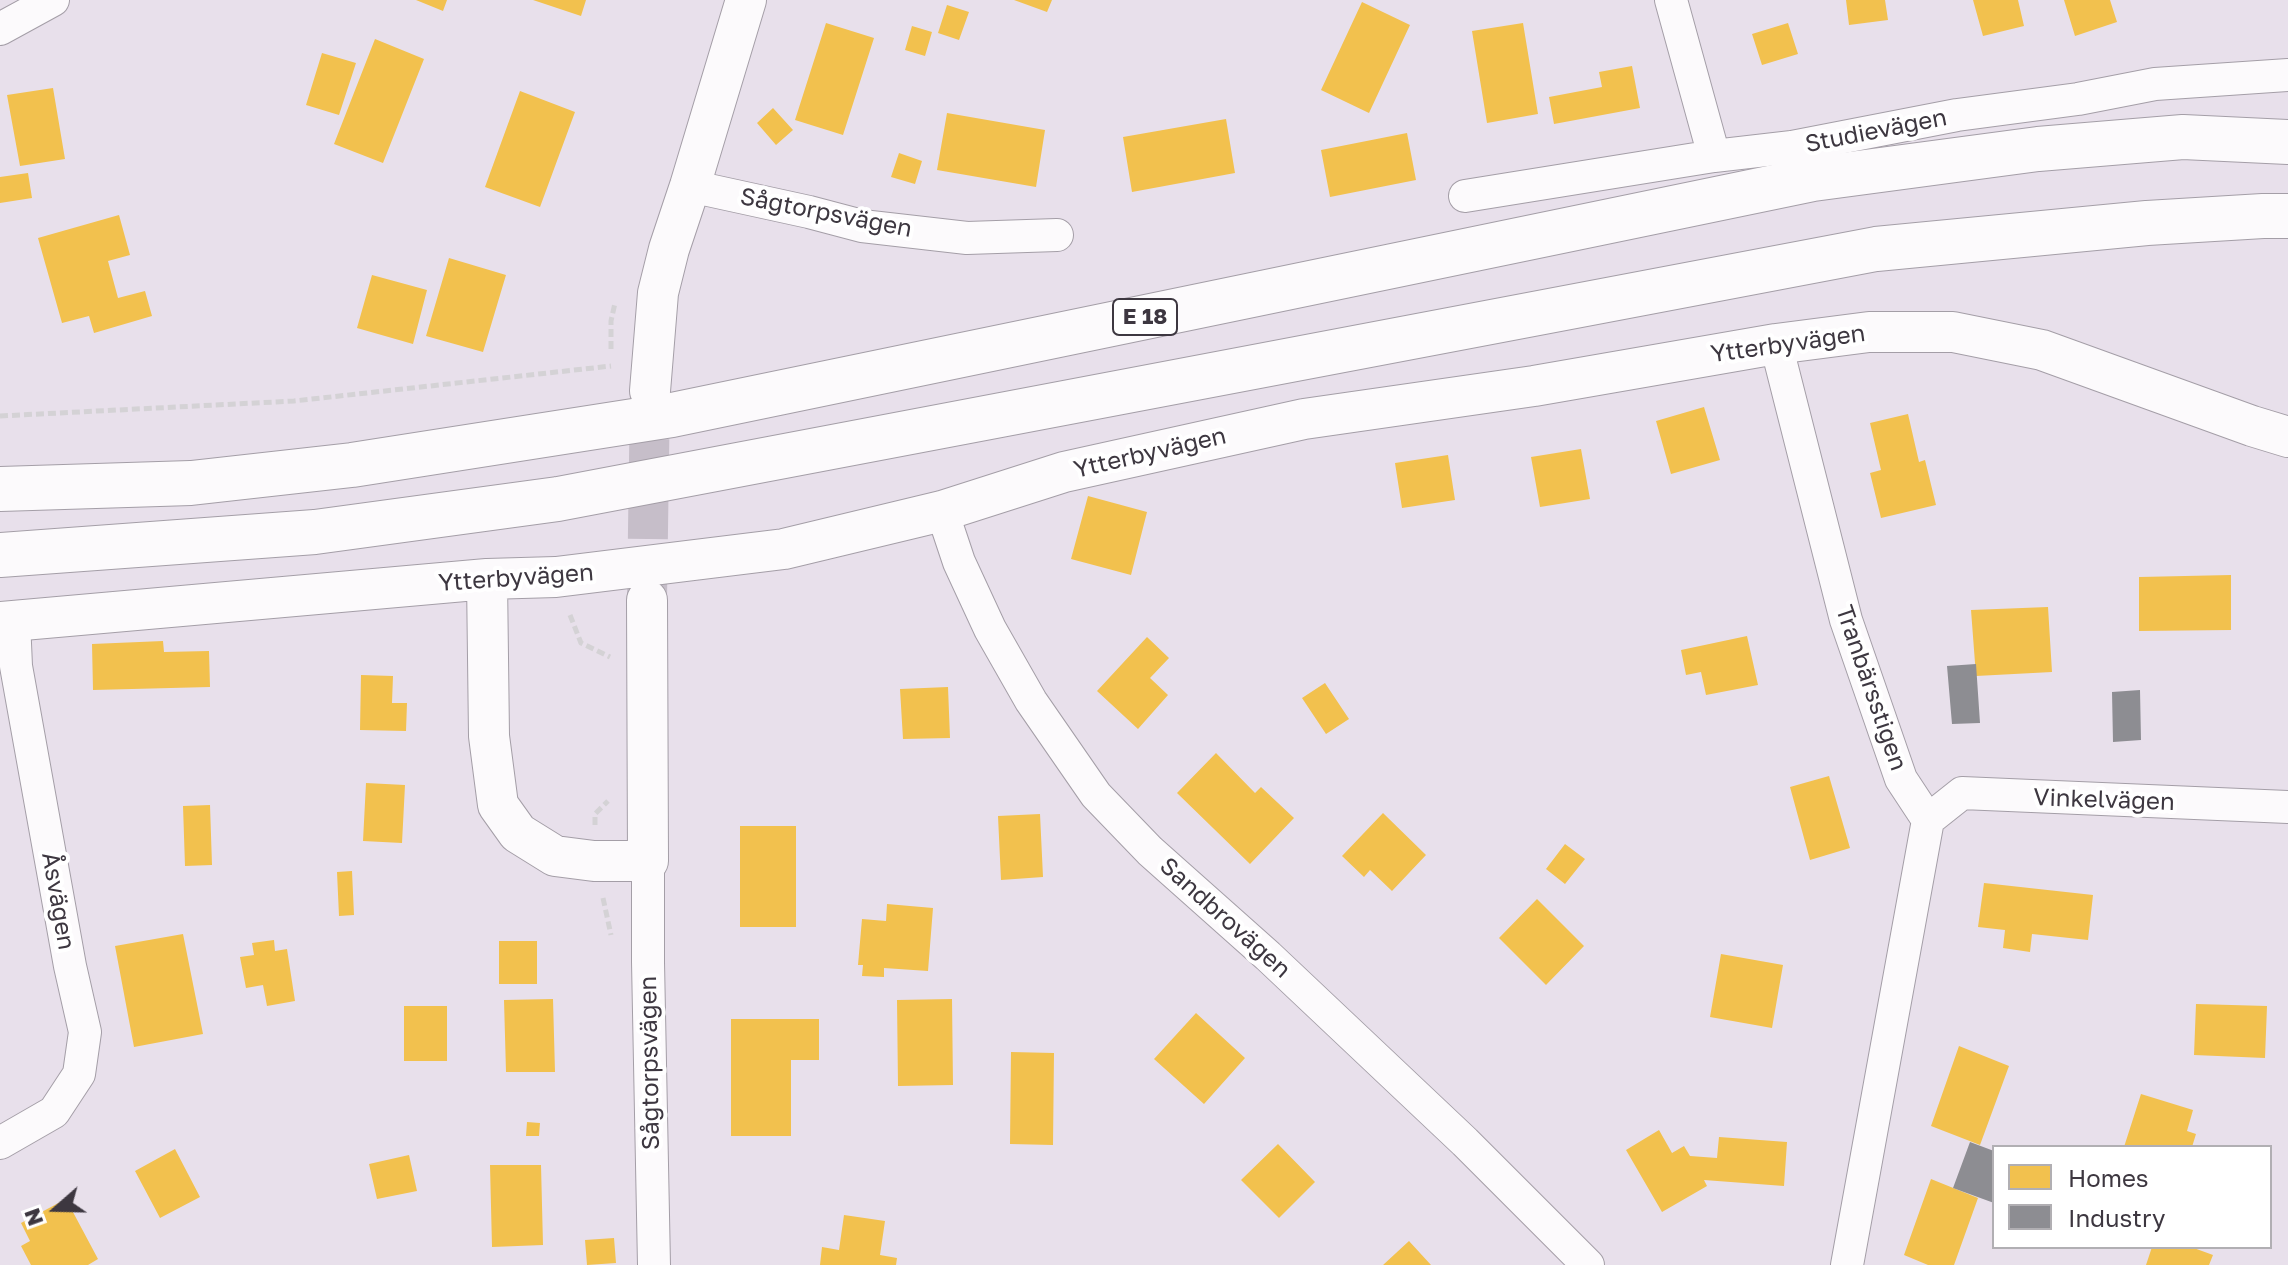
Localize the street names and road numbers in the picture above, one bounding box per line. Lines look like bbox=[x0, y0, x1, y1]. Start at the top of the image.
street label: Studievägen bbox=[1803, 103, 1949, 159]
street label: Sågtorpsvägen bbox=[738, 182, 914, 244]
road number: E 18 bbox=[1113, 299, 1177, 335]
street label: Ytterbyvägen bbox=[1709, 319, 1867, 369]
street label: Ytterbyvägen bbox=[1071, 421, 1229, 485]
street label: Ytterbyvägen bbox=[437, 558, 595, 598]
street label: Tranbärsstigen bbox=[1829, 602, 1913, 774]
street label: Vinkelvägen bbox=[2033, 783, 2175, 817]
street label: Åsvägen bbox=[35, 850, 81, 952]
street label: Sandbrovägen bbox=[1154, 852, 1296, 984]
street label: Sågtorpsvägen bbox=[634, 976, 666, 1150]

